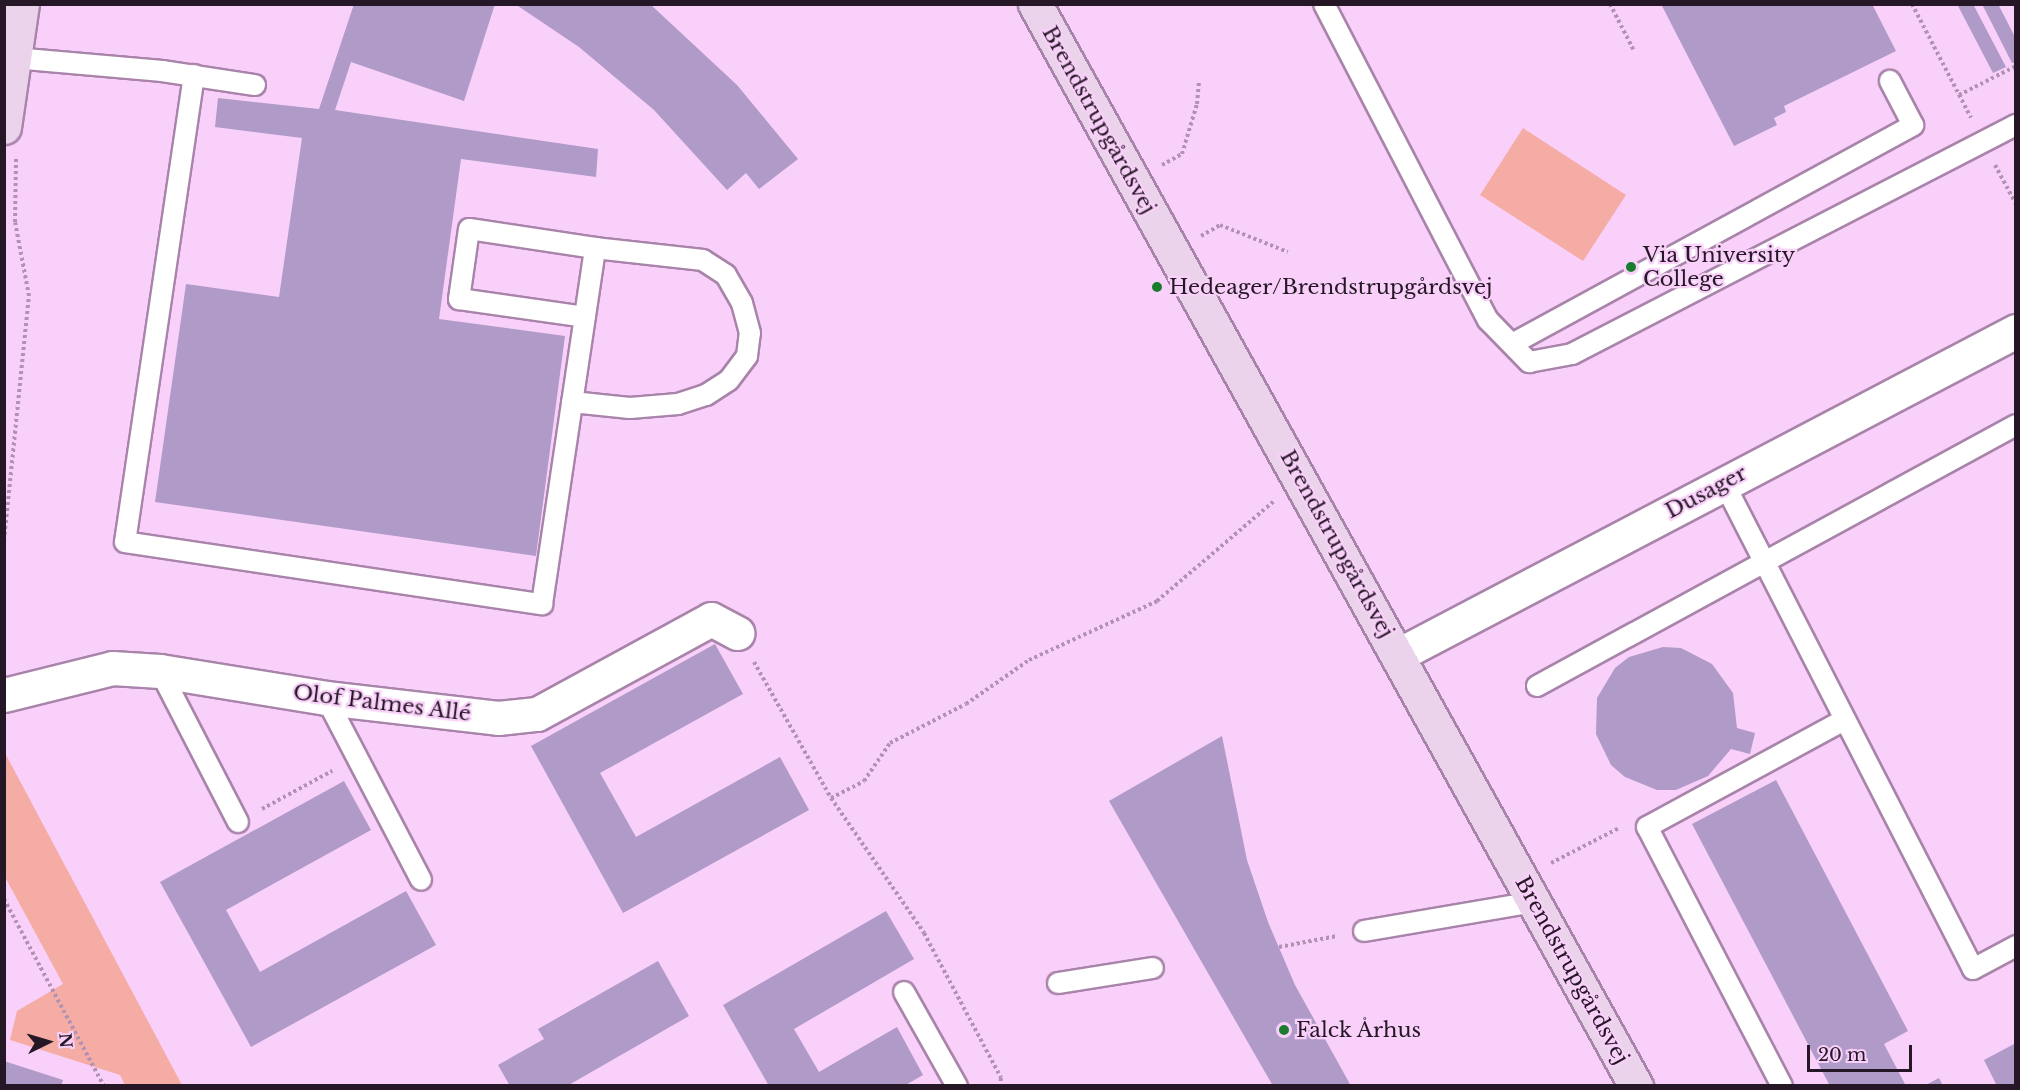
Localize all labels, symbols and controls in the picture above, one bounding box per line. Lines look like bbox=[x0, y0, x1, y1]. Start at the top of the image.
street label: Brendstrupgårdsvej bbox=[1037, 22, 1161, 218]
place label: Via University College bbox=[1643, 242, 1795, 292]
marker: Via University College bbox=[1624, 260, 1638, 274]
place label: Hedeager/Brendstrupgårdsvej bbox=[1169, 274, 1492, 300]
marker: Hedeager/Brendstrupgårdsvej bbox=[1150, 280, 1164, 294]
street label: Brendstrupgårdsvej bbox=[1275, 446, 1399, 642]
street label: Dusager bbox=[1661, 460, 1751, 524]
street label: Olof Palmes Allé bbox=[291, 680, 473, 726]
street label: Brendstrupgårdsvej bbox=[1510, 872, 1634, 1068]
north arrow bbox=[18, 1012, 78, 1072]
place label: Falck Århus bbox=[1296, 1017, 1422, 1043]
marker: Falck Århus bbox=[1277, 1023, 1291, 1037]
text: N bbox=[55, 1032, 77, 1049]
scale bar bbox=[1810, 1033, 1915, 1071]
text: 20 m bbox=[1818, 1044, 1866, 1066]

